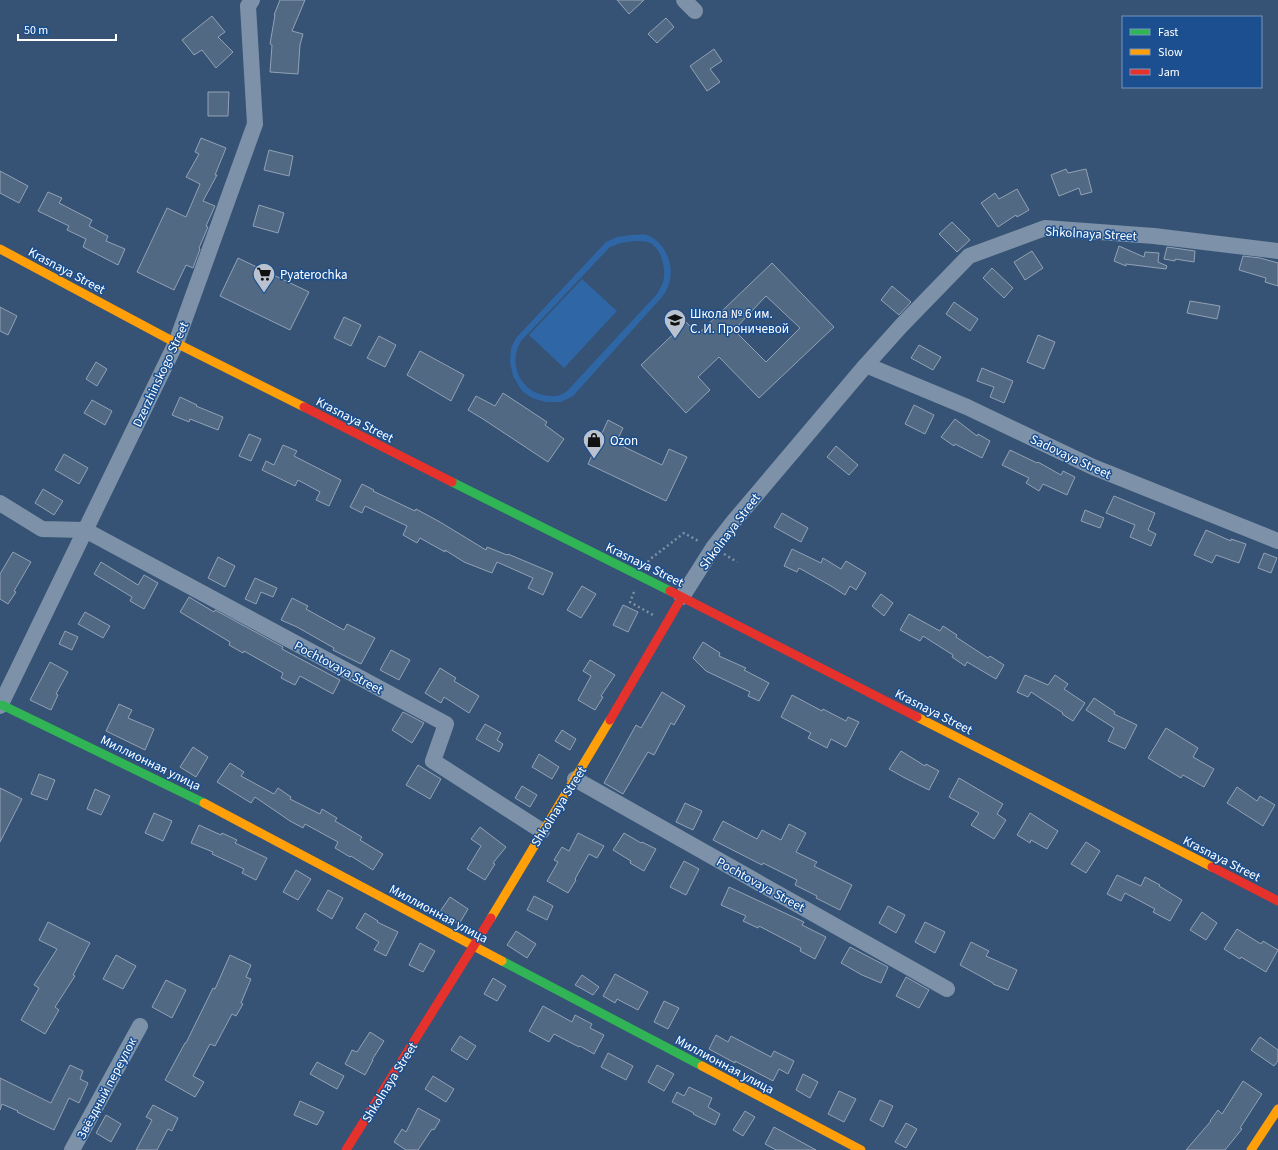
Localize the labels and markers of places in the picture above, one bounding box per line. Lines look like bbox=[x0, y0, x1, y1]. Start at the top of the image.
supermarket icon: Pyaterochka bbox=[251, 261, 277, 294]
place label: Pyaterochka bbox=[280, 266, 348, 284]
place label: Школа № 6 им. С. И. Проничевой bbox=[690, 305, 789, 338]
school or university icon: Школа № 6 им. С. И. Проничевой bbox=[662, 307, 688, 340]
shop icon: Ozon bbox=[581, 427, 607, 460]
place label: Ozon bbox=[610, 432, 638, 450]

